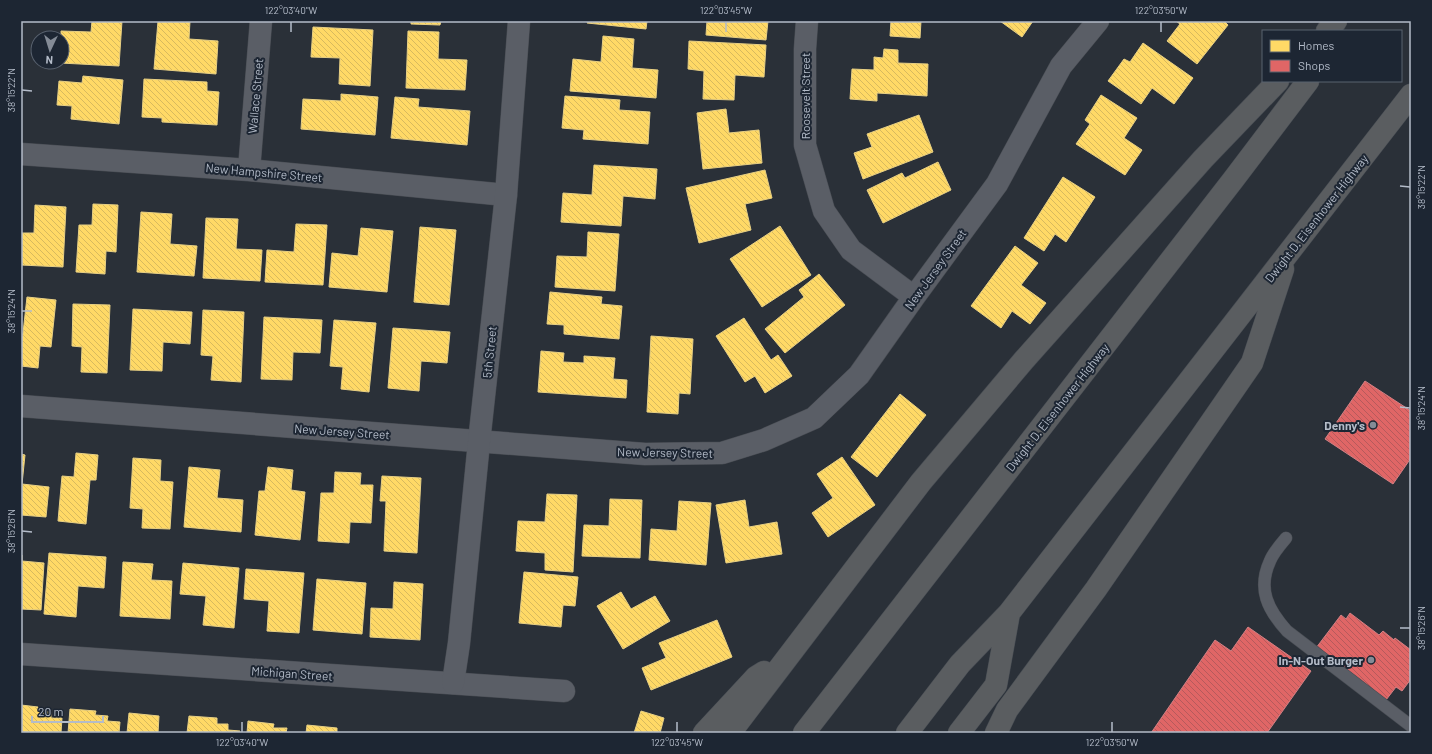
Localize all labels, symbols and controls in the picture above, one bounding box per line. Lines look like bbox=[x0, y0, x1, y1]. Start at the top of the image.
text: 122°03'40"W bbox=[265, 4, 318, 16]
text: 122°03'45"W bbox=[700, 4, 752, 16]
text: 122°03'50"W bbox=[1135, 4, 1187, 16]
north arrow bbox=[30, 30, 70, 70]
legend bbox=[1262, 30, 1402, 82]
text: Homes bbox=[1298, 38, 1335, 52]
street label: Roosevelt Street bbox=[798, 53, 812, 139]
text: N bbox=[45, 54, 53, 67]
street label: Wallace Street bbox=[245, 58, 265, 134]
text: Shops bbox=[1298, 58, 1331, 72]
text: 38°15'22"N bbox=[5, 68, 17, 112]
street label: Dwight D. Eisenhower Highway bbox=[1262, 151, 1371, 285]
street label: New Hampshire Street bbox=[205, 160, 323, 184]
text: 38°15'22"N bbox=[1415, 165, 1427, 209]
street label: New Jersey Street bbox=[901, 226, 969, 312]
text: 38°15'24"N bbox=[5, 289, 17, 333]
street label: 5th Street bbox=[479, 325, 499, 379]
street label: Dwight D. Eisenhower Highway bbox=[1003, 340, 1112, 474]
text: 38°15'24"N bbox=[1415, 386, 1427, 430]
place label: Denny's bbox=[1324, 418, 1365, 432]
marker: Denny's bbox=[1368, 420, 1378, 430]
street label: New Jersey Street bbox=[294, 421, 390, 441]
street label: New Jersey Street bbox=[617, 444, 713, 460]
text: 38°15'26"N bbox=[5, 509, 17, 553]
text: 38°15'26"N bbox=[1415, 606, 1427, 650]
place label: In-N-Out Burger bbox=[1279, 653, 1363, 667]
marker: In-N-Out Burger bbox=[1366, 655, 1376, 665]
street label: Michigan Street bbox=[251, 663, 333, 683]
scale bar bbox=[32, 698, 103, 724]
text: 20 m bbox=[38, 704, 64, 718]
text: 122°03'40"W bbox=[216, 736, 269, 748]
text: 122°03'45"W bbox=[651, 736, 703, 748]
text: 122°03'50"W bbox=[1086, 736, 1138, 748]

